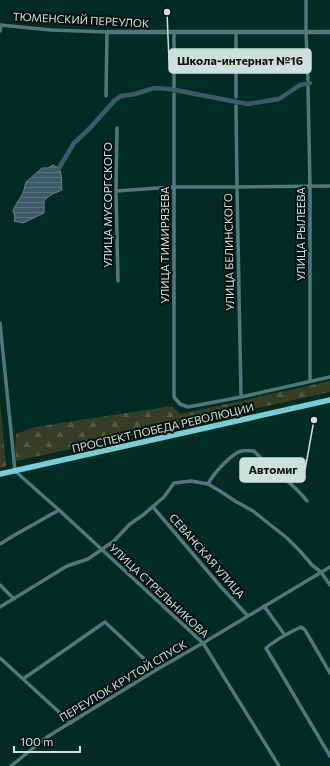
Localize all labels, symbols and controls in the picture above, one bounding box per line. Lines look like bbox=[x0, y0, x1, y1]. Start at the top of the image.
street label: ТЮМЕНСКИЙ ПЕРЕУЛОК bbox=[12, 8, 150, 30]
callout: Школа-интернат №16 bbox=[169, 49, 311, 73]
text: Школа-интернат №16 bbox=[177, 53, 303, 67]
street label: УЛИЦА МУСОРГСКОГО bbox=[101, 142, 114, 268]
street label: УЛИЦА ТИМИРЯЗЕВА bbox=[158, 186, 171, 304]
street label: УЛИЦА РЫЛЕЕВА bbox=[294, 187, 307, 281]
street label: УЛИЦА БЕЛИНСКОГО bbox=[221, 193, 236, 311]
street label: ПРОСПЕКТ ПОБЕДА РЕВОЛЮЦИИ bbox=[71, 400, 255, 455]
callout: Автомиг bbox=[240, 458, 305, 482]
text: Автомиг bbox=[248, 462, 298, 476]
street label: СЕВАНСКАЯ УЛИЦА bbox=[167, 511, 248, 601]
street label: УЛИЦА СТРЕЛЬНИКОВА bbox=[107, 541, 212, 640]
street label: ПЕРЕУЛОК КРУТОЙ СПУСК bbox=[56, 636, 189, 724]
scale bar bbox=[14, 728, 80, 754]
text: 100 m bbox=[20, 734, 54, 748]

